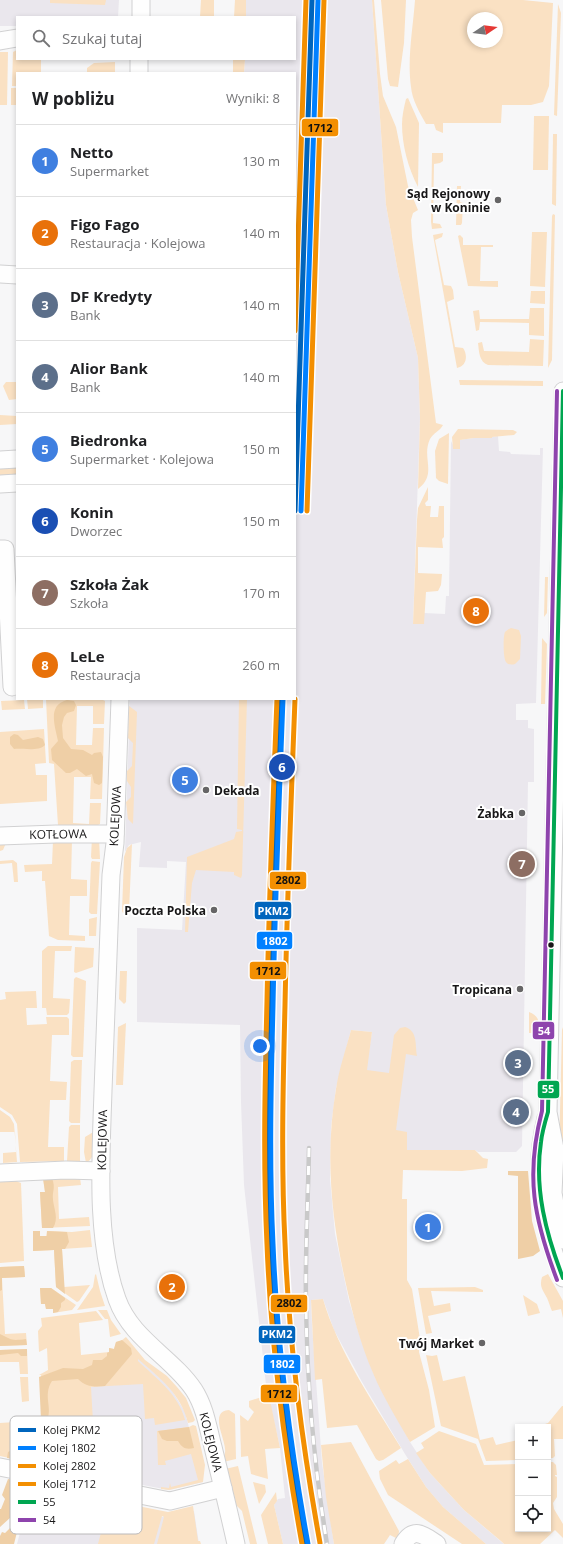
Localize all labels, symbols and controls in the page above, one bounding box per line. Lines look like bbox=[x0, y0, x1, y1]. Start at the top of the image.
north arrow bbox=[467, 12, 503, 48]
search box bbox=[16, 16, 296, 60]
icon: search bbox=[30, 27, 52, 49]
text: Szukaj tutaj bbox=[62, 28, 142, 48]
text: W pobliżu bbox=[32, 87, 115, 110]
text: Wyniki: 8 bbox=[226, 89, 280, 107]
line badge: 1712 bbox=[301, 118, 339, 137]
text: 1712 bbox=[307, 120, 333, 135]
text: Netto bbox=[70, 142, 113, 162]
text: 1 bbox=[41, 152, 49, 170]
text: 130 m bbox=[242, 152, 280, 170]
text: Supermarket bbox=[70, 162, 149, 180]
place label: Sąd Rejonowy w Koninie bbox=[407, 185, 490, 216]
marker: Sąd Rejonowy w Koninie bbox=[493, 195, 503, 205]
text: Figo Fago bbox=[70, 214, 140, 234]
text: 2 bbox=[41, 224, 49, 242]
text: 140 m bbox=[242, 224, 280, 242]
text: Restauracja · Kolejowa bbox=[70, 234, 206, 252]
text: DF Kredyty bbox=[70, 286, 152, 306]
text: 3 bbox=[41, 296, 49, 314]
text: 140 m bbox=[242, 296, 280, 314]
text: Bank bbox=[70, 306, 100, 324]
text: Alior Bank bbox=[70, 358, 148, 378]
text: 4 bbox=[41, 368, 49, 386]
text: 140 m bbox=[242, 368, 280, 386]
text: Bank bbox=[70, 378, 100, 396]
text: Biedronka bbox=[70, 430, 147, 450]
text: 5 bbox=[41, 440, 49, 458]
text: 150 m bbox=[242, 440, 280, 458]
text: Supermarket · Kolejowa bbox=[70, 450, 214, 468]
text: Konin bbox=[70, 502, 114, 522]
text: 6 bbox=[41, 512, 49, 530]
text: 150 m bbox=[242, 512, 280, 530]
text: Dworzec bbox=[70, 522, 122, 540]
text: Szkoła Żak bbox=[70, 574, 149, 594]
text: 7 bbox=[41, 584, 49, 602]
text: 170 m bbox=[242, 584, 280, 602]
text: Szkoła bbox=[70, 594, 108, 612]
pin: 8 bbox=[463, 596, 489, 626]
text: LeLe bbox=[70, 646, 105, 666]
text: 8 bbox=[41, 656, 49, 674]
text: 260 m bbox=[242, 656, 280, 674]
text: Restauracja bbox=[70, 666, 141, 684]
pin: 6 bbox=[269, 752, 295, 782]
pin: 5 bbox=[172, 765, 198, 795]
place label: Dekada bbox=[214, 782, 260, 799]
street label: KOLEJOWA bbox=[105, 785, 125, 847]
marker: Dekada bbox=[201, 785, 211, 795]
place label: Żabka bbox=[478, 805, 514, 822]
marker: Żabka bbox=[517, 808, 527, 818]
street label: KOTŁOWA bbox=[29, 825, 87, 843]
pin: 7 bbox=[509, 849, 535, 879]
line badge: 2802 bbox=[269, 871, 307, 890]
text: 2802 bbox=[275, 872, 301, 887]
line badge: PKM2 bbox=[254, 901, 292, 920]
place label: Poczta Polska bbox=[124, 902, 206, 919]
text: PKM2 bbox=[258, 903, 288, 918]
marker: Poczta Polska bbox=[209, 905, 219, 915]
line badge: 1802 bbox=[256, 931, 293, 950]
text: 1802 bbox=[262, 933, 288, 948]
unlabelled marker bbox=[546, 940, 556, 950]
line badge: 1712 bbox=[249, 961, 287, 980]
text: 1712 bbox=[255, 963, 281, 978]
place label: Tropicana bbox=[452, 981, 512, 998]
marker: Tropicana bbox=[515, 984, 525, 994]
line badge: 54 bbox=[532, 1021, 555, 1040]
text: 54 bbox=[538, 1023, 551, 1038]
your location bbox=[250, 1036, 270, 1056]
pin: 3 bbox=[505, 1048, 531, 1078]
line badge: 55 bbox=[537, 1080, 560, 1099]
text: 55 bbox=[542, 1081, 554, 1096]
pin: 4 bbox=[503, 1097, 529, 1127]
street label: KOLEJOWA bbox=[93, 1109, 111, 1171]
pin: 1 bbox=[415, 1212, 441, 1242]
pin: 2 bbox=[159, 1272, 185, 1302]
line badge: 2802 bbox=[270, 1294, 308, 1313]
text: 2802 bbox=[276, 1295, 302, 1310]
line badge: PKM2 bbox=[258, 1325, 296, 1344]
text: PKM2 bbox=[262, 1326, 292, 1341]
place label: Twój Market bbox=[399, 1335, 474, 1352]
marker: Twój Market bbox=[477, 1338, 487, 1348]
line badge: 1802 bbox=[263, 1354, 301, 1374]
text: 1802 bbox=[269, 1356, 295, 1371]
line badge: 1712 bbox=[260, 1384, 298, 1403]
text: 1712 bbox=[266, 1386, 292, 1401]
street label: KOLEJOWA bbox=[195, 1410, 227, 1474]
legend bbox=[10, 1416, 142, 1534]
text: Kolej PKM2 bbox=[43, 1422, 100, 1437]
map controls bbox=[515, 1424, 551, 1532]
button: + bbox=[515, 1424, 551, 1460]
text: Kolej 1802 bbox=[43, 1440, 96, 1455]
text: Kolej 2802 bbox=[43, 1458, 96, 1473]
button: − bbox=[515, 1460, 551, 1496]
text: Kolej 1712 bbox=[43, 1476, 96, 1491]
text: 55 bbox=[43, 1494, 56, 1509]
button: locate bbox=[515, 1496, 551, 1532]
text: 54 bbox=[43, 1512, 56, 1527]

